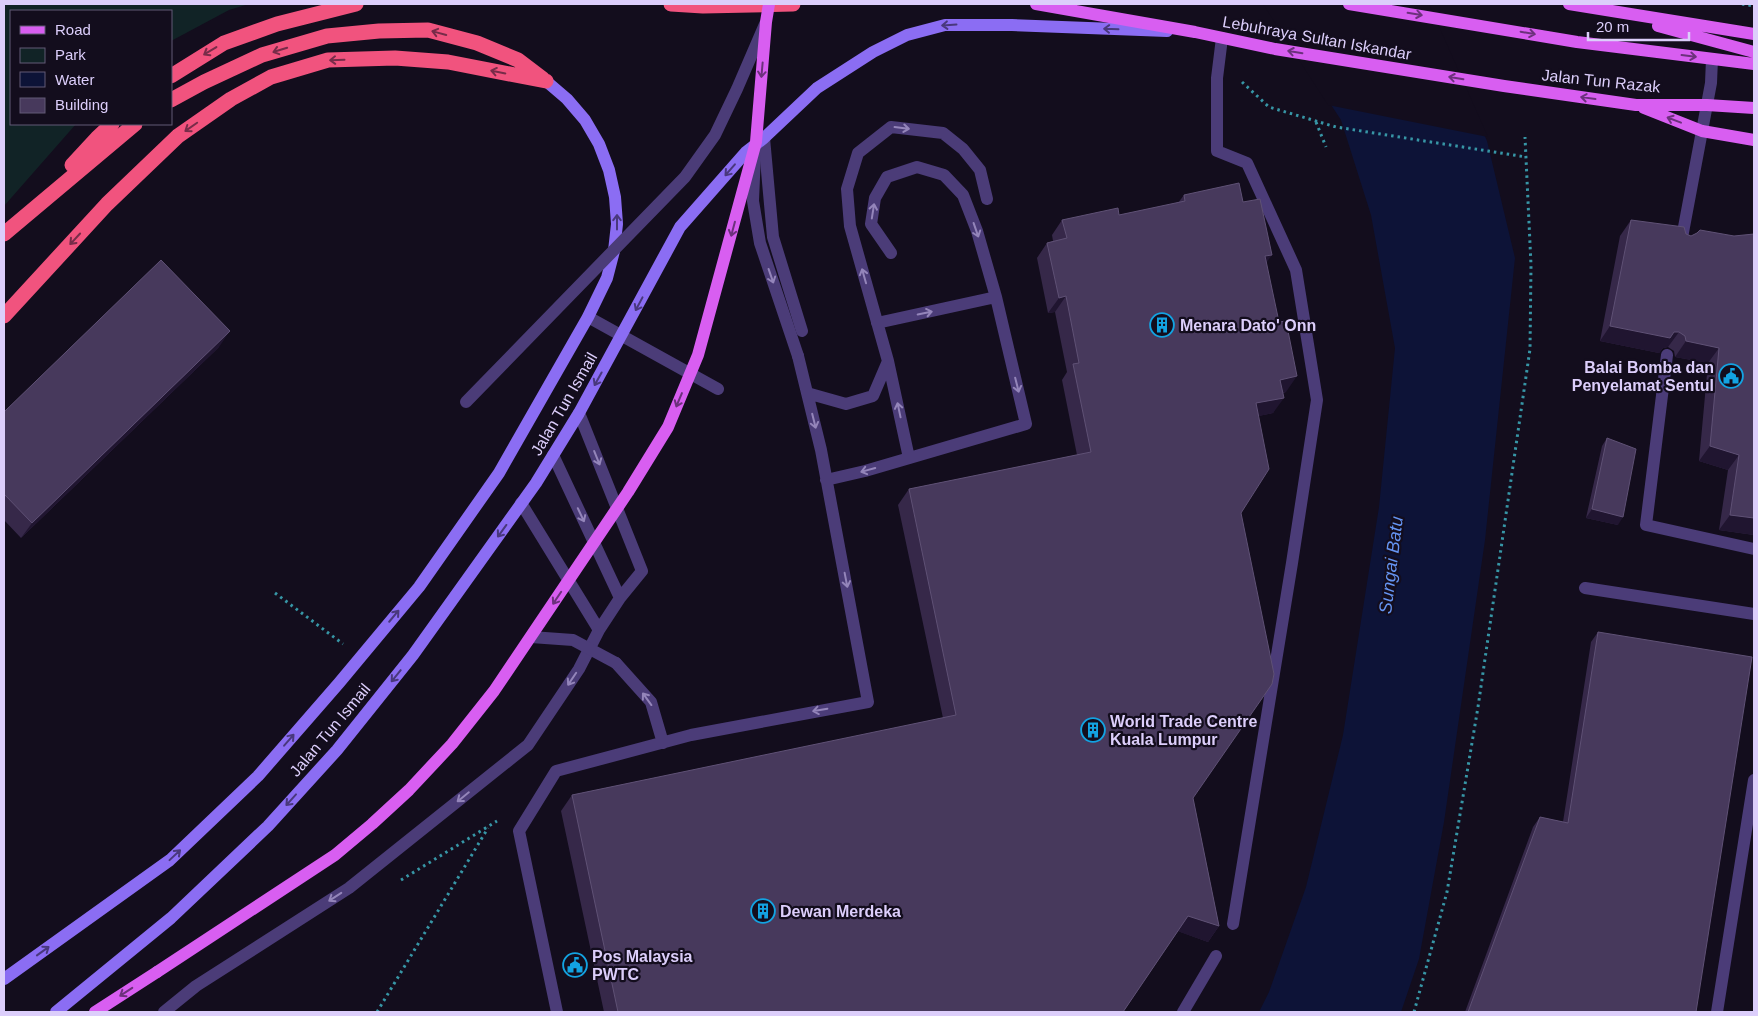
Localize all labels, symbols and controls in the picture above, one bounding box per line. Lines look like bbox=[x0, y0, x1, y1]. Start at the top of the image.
legend bbox=[10, 10, 172, 125]
one-way arrow bbox=[1406, 10, 1422, 20]
scale bar bbox=[1588, 10, 1689, 42]
street label: Lebuhraya Sultan Iskandar bbox=[1221, 13, 1413, 63]
text: 20 m bbox=[1596, 18, 1629, 35]
text: Road bbox=[55, 21, 91, 38]
one-way arrow bbox=[941, 21, 957, 30]
one-way arrow bbox=[1103, 25, 1119, 34]
one-way arrow bbox=[432, 28, 448, 37]
one-way arrow bbox=[1520, 29, 1536, 39]
text: Park bbox=[55, 46, 86, 63]
one-way arrow bbox=[272, 46, 288, 56]
one-way arrow bbox=[204, 47, 218, 57]
one-way arrow bbox=[1288, 47, 1304, 57]
one-way arrow bbox=[1681, 52, 1697, 62]
one-way arrow bbox=[329, 55, 345, 64]
one-way arrow bbox=[757, 61, 766, 77]
street label: Jalan Tun Razak bbox=[1541, 66, 1662, 96]
one-way arrow bbox=[491, 67, 507, 76]
text: Water bbox=[55, 71, 94, 88]
one-way arrow bbox=[1448, 73, 1464, 83]
one-way arrow bbox=[1580, 93, 1596, 103]
text: Building bbox=[55, 96, 108, 113]
one-way arrow bbox=[1666, 114, 1681, 123]
one-way arrow bbox=[184, 122, 198, 132]
one-way arrow bbox=[894, 123, 910, 133]
one-way arrow bbox=[724, 164, 736, 177]
one-way arrow bbox=[868, 204, 878, 220]
one-way arrow bbox=[612, 214, 622, 230]
one-way arrow bbox=[727, 220, 737, 236]
one-way arrow bbox=[972, 222, 981, 237]
one-way arrow bbox=[69, 233, 80, 246]
one-way arrow bbox=[767, 268, 776, 283]
one-way arrow bbox=[859, 268, 869, 284]
one-way arrow bbox=[634, 296, 644, 311]
one-way arrow bbox=[917, 307, 933, 317]
building icon: Menara Dato' Onn bbox=[1149, 312, 1175, 338]
place label: Menara Dato' Onn bbox=[1180, 317, 1316, 334]
street label: Jalan Tun Ismail bbox=[528, 350, 600, 458]
place label: Balai Bomba dan Penyelamat Sentul bbox=[1572, 359, 1714, 394]
public building icon: Balai Bomba dan Penyelamat Sentul bbox=[1718, 363, 1744, 389]
one-way arrow bbox=[593, 371, 603, 386]
one-way arrow bbox=[1013, 377, 1022, 393]
one-way arrow bbox=[674, 392, 684, 407]
one-way arrow bbox=[894, 403, 903, 419]
one-way arrow bbox=[809, 412, 819, 428]
one-way arrow bbox=[593, 450, 603, 465]
one-way arrow bbox=[860, 466, 876, 475]
one-way arrow bbox=[577, 507, 586, 522]
water label: Sungai Batu bbox=[1375, 515, 1407, 615]
one-way arrow bbox=[497, 523, 507, 537]
one-way arrow bbox=[841, 572, 851, 588]
one-way arrow bbox=[552, 590, 562, 604]
one-way arrow bbox=[389, 610, 400, 623]
one-way arrow bbox=[391, 669, 401, 683]
one-way arrow bbox=[567, 672, 577, 686]
street label: Jalan Tun Ismail bbox=[286, 680, 374, 780]
one-way arrow bbox=[642, 692, 653, 705]
one-way arrow bbox=[813, 706, 829, 715]
place label: World Trade Centre Kuala Lumpur bbox=[1110, 713, 1257, 748]
building icon: World Trade Centre Kuala Lumpur bbox=[1080, 717, 1106, 743]
one-way arrow bbox=[283, 734, 294, 747]
one-way arrow bbox=[457, 791, 470, 802]
one-way arrow bbox=[285, 794, 297, 806]
one-way arrow bbox=[168, 850, 181, 862]
one-way arrow bbox=[328, 891, 342, 902]
building icon: Dewan Merdeka bbox=[750, 898, 776, 924]
place label: Dewan Merdeka bbox=[780, 903, 901, 920]
one-way arrow bbox=[36, 946, 50, 956]
place label: Pos Malaysia PWTC bbox=[592, 948, 693, 983]
public building icon: Pos Malaysia PWTC bbox=[562, 952, 588, 978]
one-way arrow bbox=[119, 987, 133, 998]

